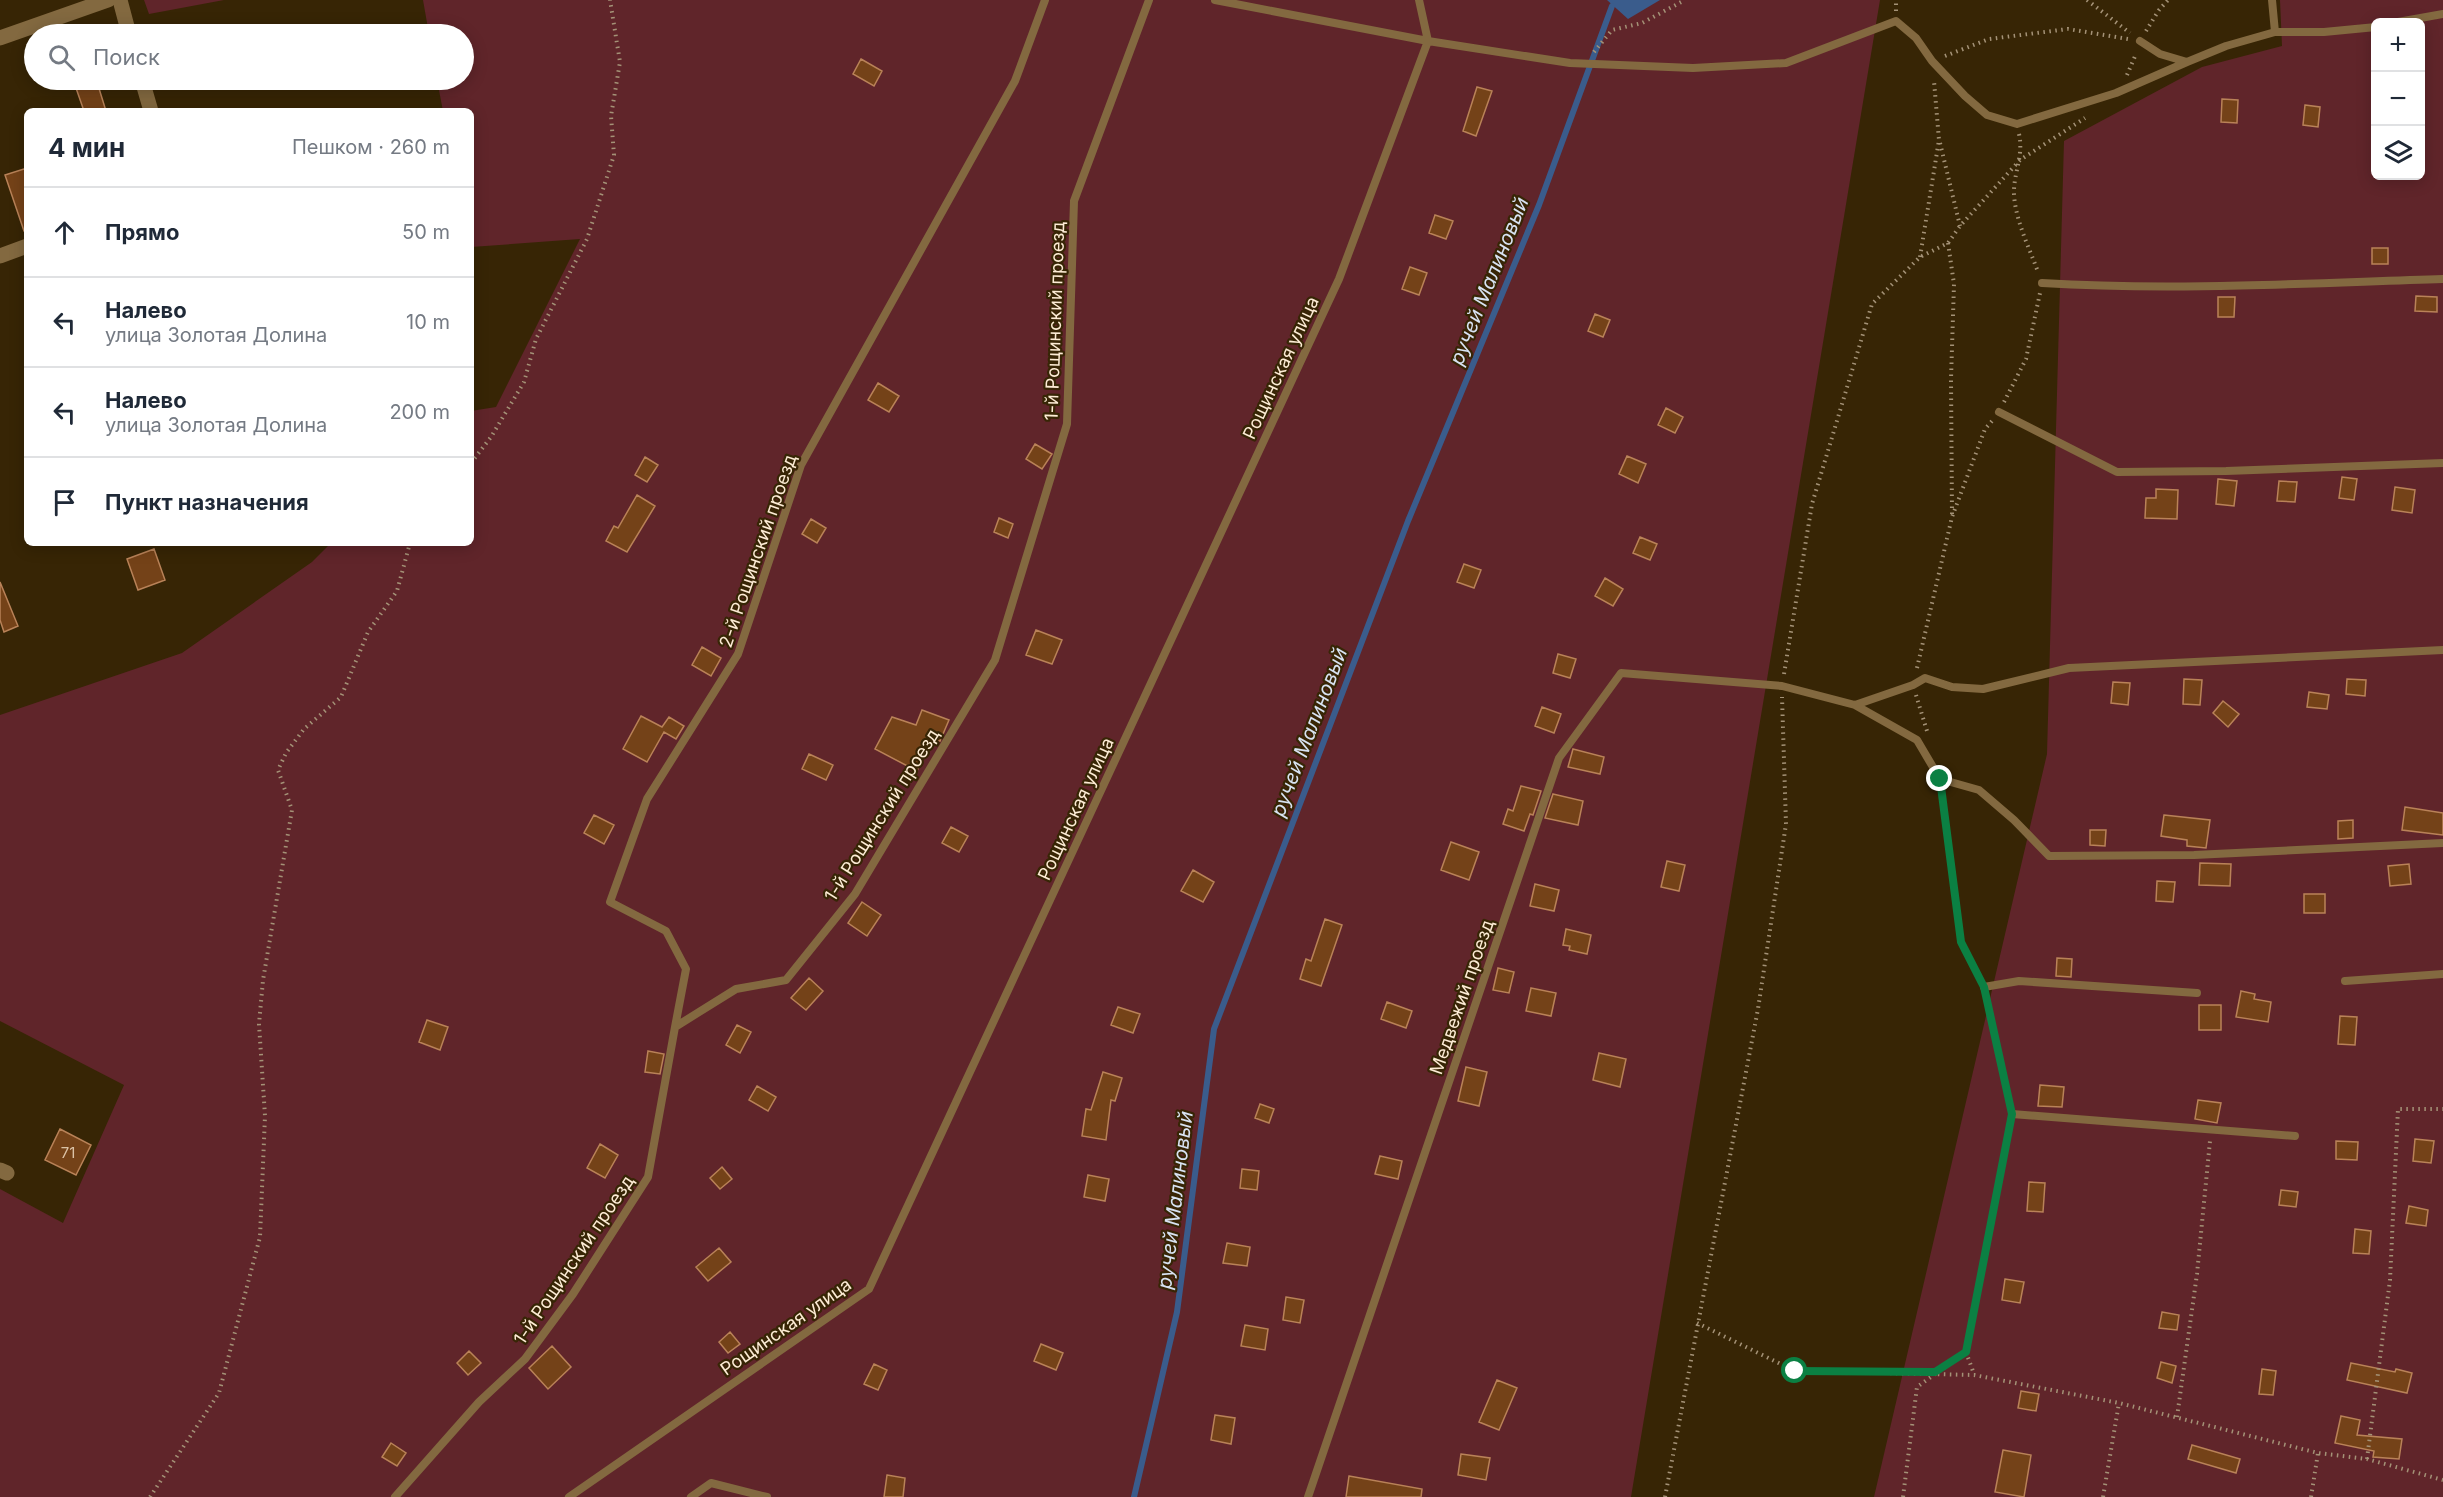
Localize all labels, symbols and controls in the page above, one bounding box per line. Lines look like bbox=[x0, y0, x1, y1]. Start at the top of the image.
map controls bbox=[2371, 18, 2425, 180]
button: + bbox=[2371, 18, 2425, 72]
search box bbox=[24, 24, 474, 90]
icon: search bbox=[45, 41, 78, 74]
text: Поиск bbox=[93, 44, 160, 70]
button: − bbox=[2371, 72, 2425, 126]
button: layers bbox=[2371, 126, 2425, 180]
text: 4 мин bbox=[48, 132, 125, 163]
text: Пешком · 260 m bbox=[292, 135, 450, 159]
water label: ручей Малиновый bbox=[1444, 193, 1534, 369]
icon: ahead bbox=[48, 216, 81, 249]
text: Прямо bbox=[105, 219, 179, 245]
text: 50 m bbox=[402, 220, 450, 244]
street label: 1-й Рощинский проезд bbox=[1041, 221, 1068, 421]
street label: Рощинская улица bbox=[1238, 293, 1323, 442]
text: Налево bbox=[105, 297, 187, 323]
icon: left bbox=[48, 306, 81, 339]
text: 10 m bbox=[406, 310, 450, 334]
text: улица Золотая Долина bbox=[105, 323, 327, 347]
text: Налево bbox=[105, 387, 187, 413]
icon: left bbox=[48, 396, 81, 429]
text: 200 m bbox=[389, 400, 450, 424]
text: улица Золотая Долина bbox=[105, 413, 327, 437]
street label: 2-й Рощинский проезд bbox=[715, 451, 800, 650]
icon: arrive bbox=[48, 486, 81, 519]
text: Пункт назначения bbox=[105, 489, 309, 515]
water label: ручей Малиновый bbox=[1265, 644, 1352, 821]
street label: 1-й Рощинский проезд bbox=[820, 725, 943, 905]
street label: Рощинская улица bbox=[1033, 734, 1118, 883]
route end bbox=[1926, 765, 1952, 791]
street label: Медвежий проезд bbox=[1425, 917, 1498, 1077]
water label: ручей Малиновый bbox=[1152, 1110, 1198, 1291]
house number: 71 bbox=[61, 1143, 75, 1162]
street label: 1-й Рощинский проезд bbox=[509, 1171, 638, 1348]
street label: Рощинская улица bbox=[716, 1274, 855, 1380]
route start bbox=[1781, 1357, 1807, 1383]

